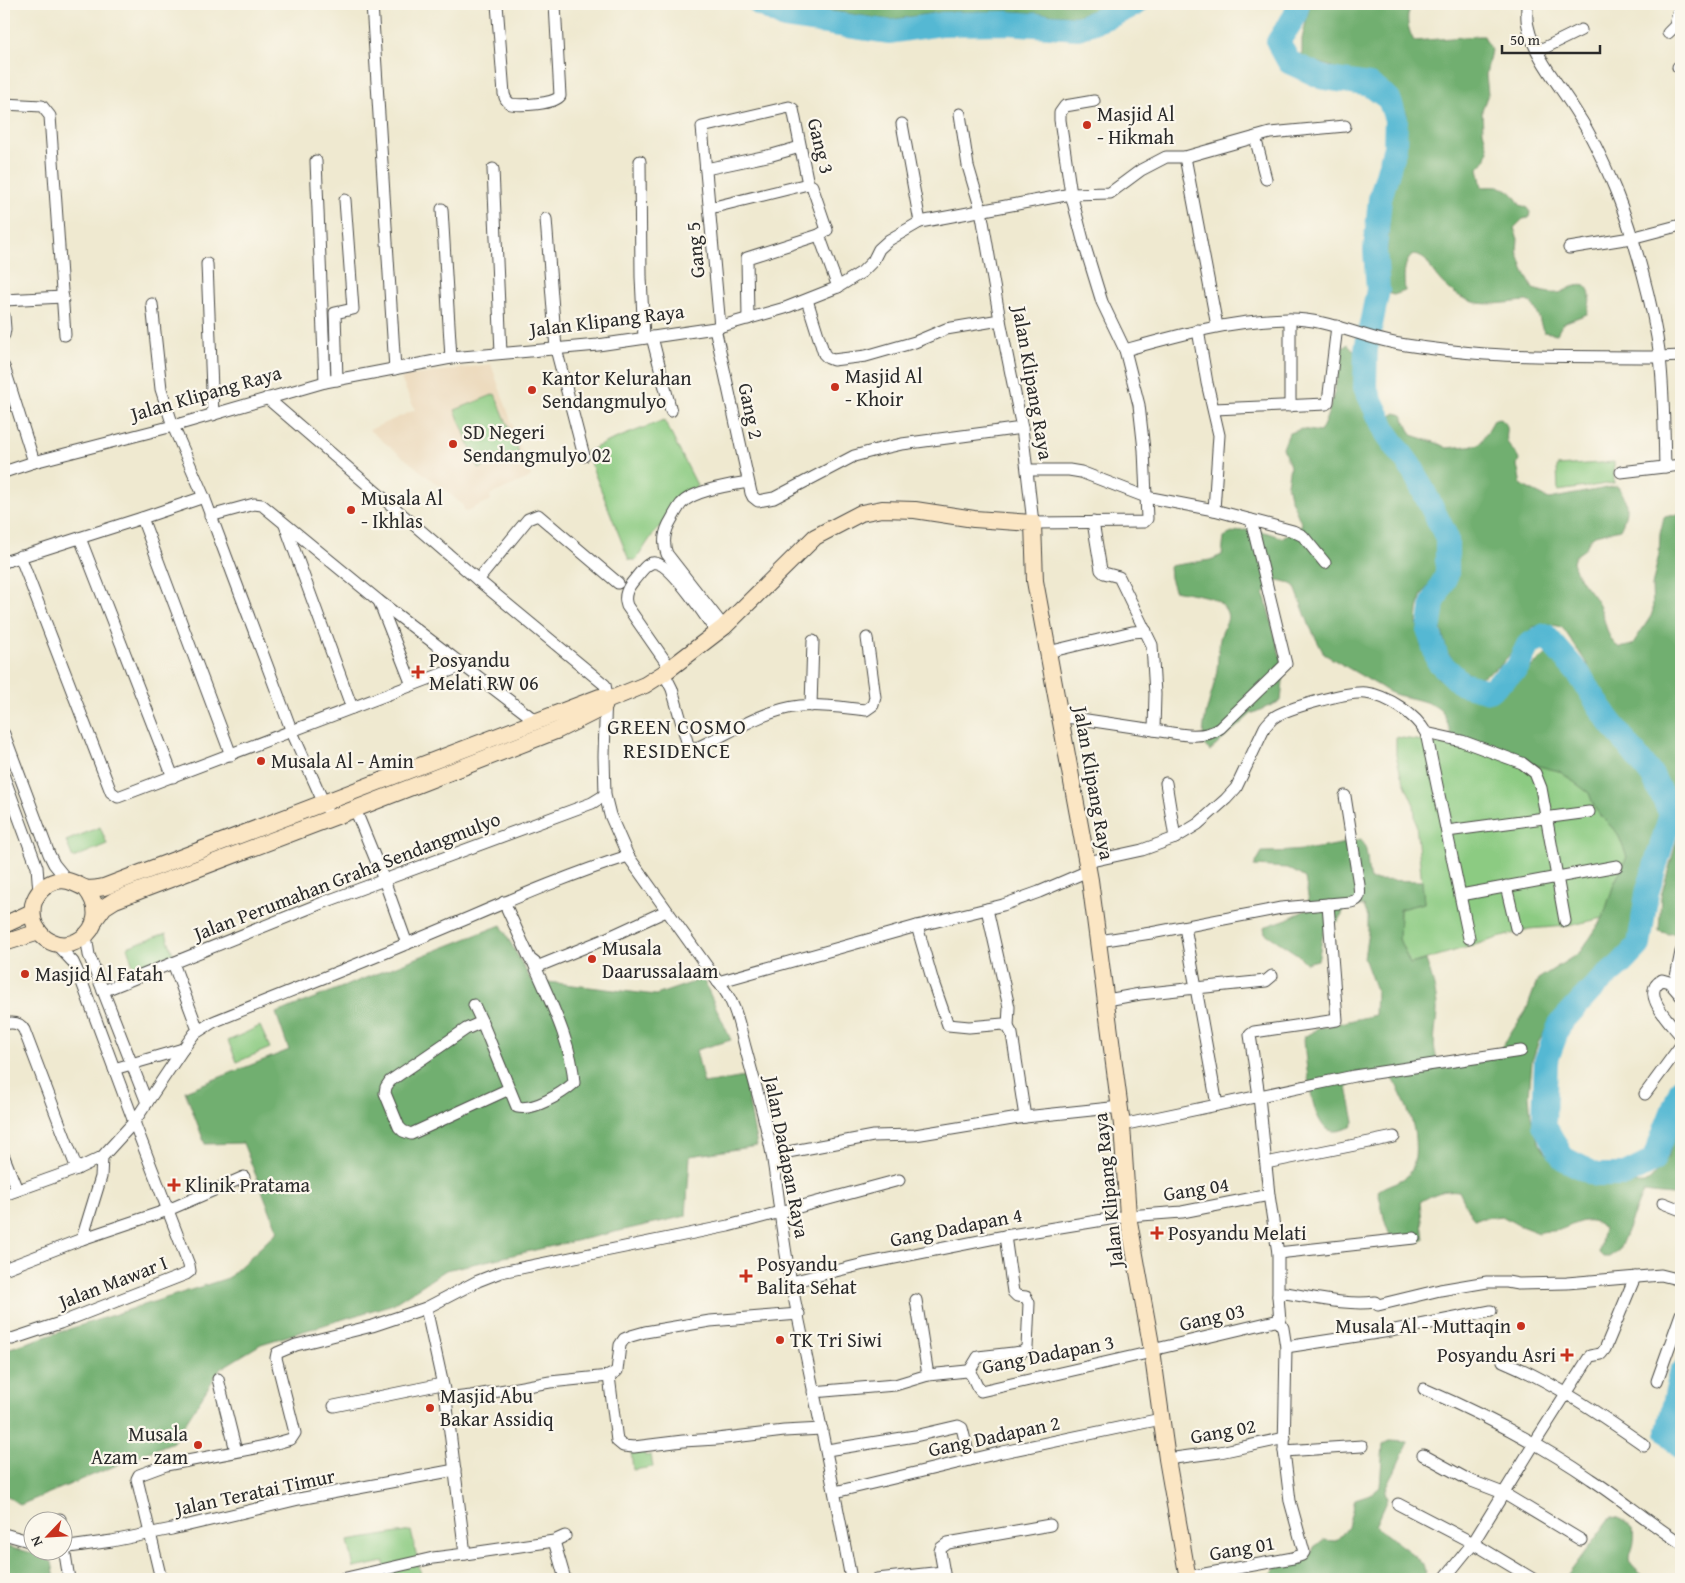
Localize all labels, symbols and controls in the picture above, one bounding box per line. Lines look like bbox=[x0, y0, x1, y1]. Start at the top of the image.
scale bar bbox=[1502, 22, 1600, 54]
text: 50 m bbox=[1510, 29, 1541, 50]
place label: Masjid Al - Hikmah bbox=[1097, 99, 1175, 151]
street label: Gang 3 bbox=[801, 115, 842, 177]
marker: Masjid Al - Hikmah bbox=[1081, 119, 1093, 131]
street label: Gang 5 bbox=[678, 221, 711, 279]
street label: Jalan Klipang Raya bbox=[525, 296, 686, 344]
street label: Jalan Klipang Raya bbox=[1005, 301, 1061, 462]
street label: Jalan Klipang Raya bbox=[124, 357, 285, 429]
place label: Masjid Al - Khoir bbox=[845, 361, 923, 413]
place label: Kantor Kelurahan Sendangmulyo bbox=[542, 363, 692, 415]
street label: Gang 2 bbox=[731, 380, 772, 442]
marker: Masjid Al - Khoir bbox=[829, 381, 841, 393]
marker: Kantor Kelurahan Sendangmulyo bbox=[526, 384, 538, 396]
place label: SD Negeri Sendangmulyo 02 bbox=[463, 417, 611, 469]
marker: SD Negeri Sendangmulyo 02 bbox=[447, 438, 459, 450]
place label: Musala Al - Ikhlas bbox=[361, 483, 443, 535]
marker: Musala Al - Ikhlas bbox=[345, 504, 357, 516]
place label: Posyandu Melati RW 06 bbox=[429, 645, 539, 697]
marker: Posyandu Melati RW 06 bbox=[411, 665, 425, 679]
street label: Jalan Klipang Raya bbox=[1066, 701, 1122, 862]
district label: GREEN COSMO RESIDENCE bbox=[607, 711, 747, 766]
place label: Musala Al - Amin bbox=[271, 746, 414, 775]
marker: Musala Al - Amin bbox=[255, 755, 267, 767]
street label: Jalan Perumahan Graha Sendangmulyo bbox=[186, 804, 504, 949]
place label: Musala Daarussalaam bbox=[602, 933, 719, 985]
marker: Musala Daarussalaam bbox=[586, 953, 598, 965]
place label: Masjid Al Fatah bbox=[35, 959, 163, 988]
marker: Masjid Al Fatah bbox=[19, 968, 31, 980]
street label: Jalan Dadapan Raya bbox=[757, 1071, 817, 1241]
street label: Jalan Klipang Raya bbox=[1085, 1111, 1130, 1272]
street label: Gang 04 bbox=[1161, 1169, 1231, 1208]
place label: Klinik Pratama bbox=[185, 1170, 311, 1199]
marker: Klinik Pratama bbox=[167, 1178, 181, 1192]
street label: Gang Dadapan 4 bbox=[887, 1199, 1024, 1254]
place label: Posyandu Melati bbox=[1168, 1218, 1307, 1247]
marker: Posyandu Melati bbox=[1150, 1226, 1164, 1240]
street label: Jalan Mawar I bbox=[52, 1248, 171, 1317]
place label: Posyandu Balita Sehat bbox=[757, 1249, 857, 1301]
marker: Posyandu Balita Sehat bbox=[739, 1269, 753, 1283]
street label: Gang 03 bbox=[1176, 1295, 1247, 1338]
place label: Musala Al - Muttaqin bbox=[1335, 1311, 1511, 1340]
marker: Musala Al - Muttaqin bbox=[1515, 1320, 1527, 1332]
place label: TK Tri Siwi bbox=[790, 1325, 883, 1354]
street label: Gang Dadapan 3 bbox=[979, 1326, 1116, 1381]
marker: TK Tri Siwi bbox=[774, 1334, 786, 1346]
place label: Posyandu Asri bbox=[1437, 1340, 1556, 1369]
marker: Posyandu Asri bbox=[1560, 1348, 1574, 1362]
place label: Masjid Abu Bakar Assidiq bbox=[440, 1381, 554, 1433]
marker: Masjid Abu Bakar Assidiq bbox=[424, 1402, 436, 1414]
street label: Gang Dadapan 2 bbox=[925, 1407, 1062, 1464]
street label: Gang 02 bbox=[1188, 1410, 1258, 1451]
place label: Musala Azam - zam bbox=[91, 1419, 189, 1471]
marker: Musala Azam - zam bbox=[192, 1439, 204, 1451]
street label: Jalan Teratai Timur bbox=[169, 1460, 337, 1523]
north arrow bbox=[22, 1510, 72, 1560]
street label: Gang 01 bbox=[1207, 1527, 1277, 1568]
text: N bbox=[25, 1532, 47, 1550]

